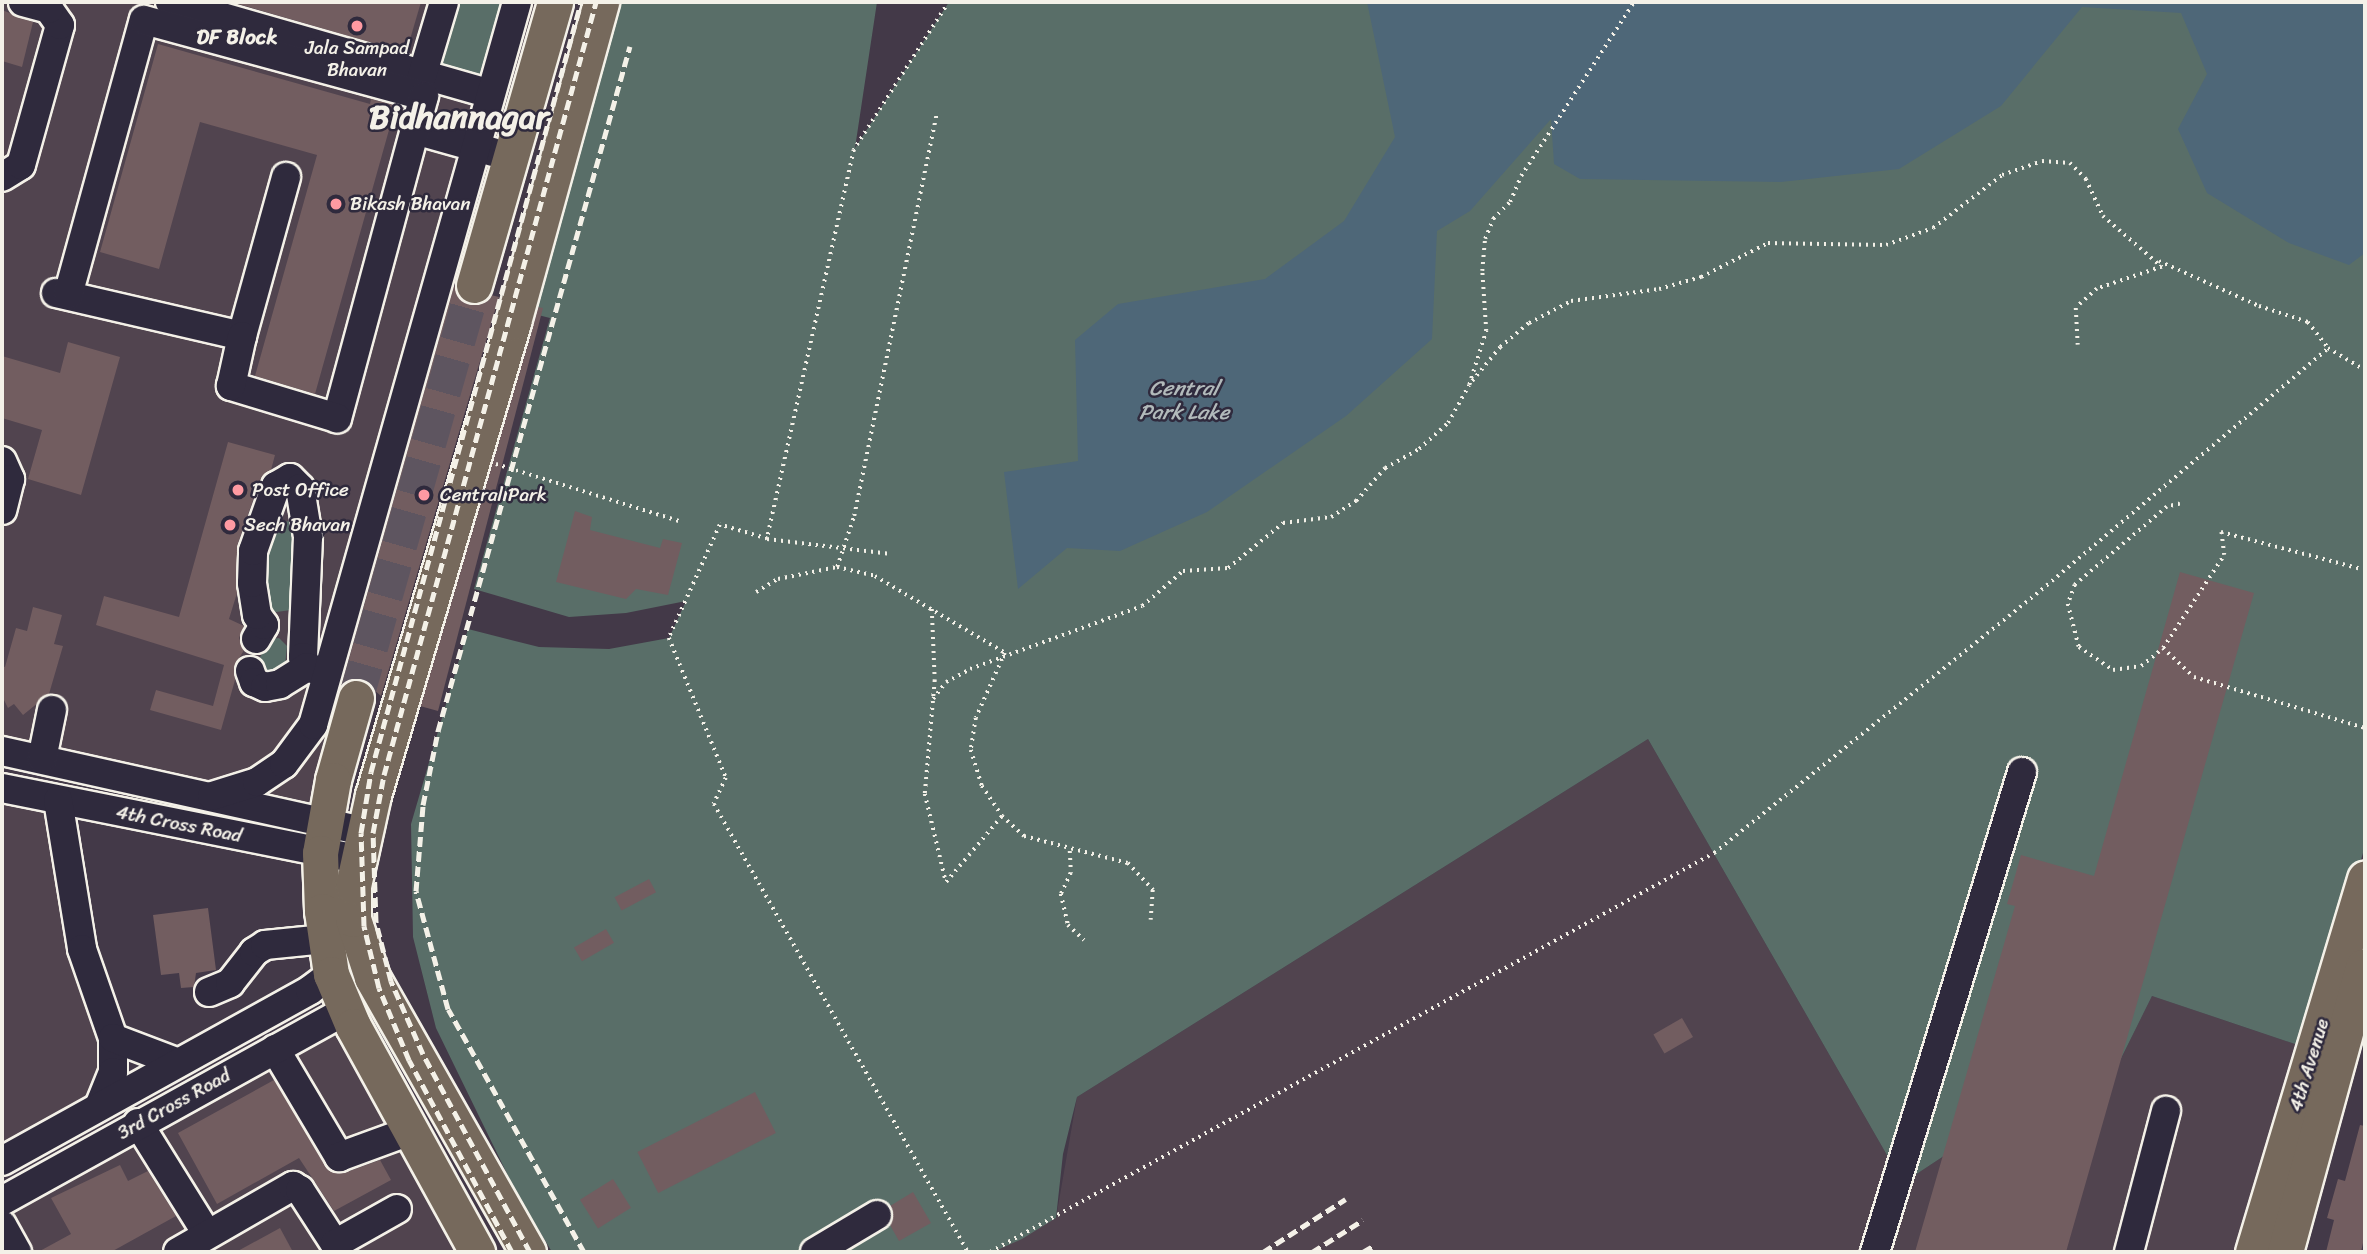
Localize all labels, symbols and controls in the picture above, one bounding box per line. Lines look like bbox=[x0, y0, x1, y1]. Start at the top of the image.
marker: Jala Sampad Bhavan bbox=[349, 18, 365, 34]
district label: DF Block bbox=[197, 24, 277, 50]
place label: Jala Sampad Bhavan bbox=[305, 37, 409, 81]
district label: Bidhannagar bbox=[369, 98, 549, 138]
place label: Bikash Bhavan bbox=[350, 193, 471, 215]
marker: Bikash Bhavan bbox=[328, 196, 344, 212]
water label: Central Park Lake bbox=[1139, 375, 1229, 425]
place label: Post Office bbox=[252, 479, 349, 501]
marker: Post Office bbox=[230, 482, 246, 498]
place label: Central Park bbox=[440, 484, 547, 506]
marker: Central Park bbox=[414, 485, 434, 505]
place label: Sech Bhavan bbox=[244, 514, 350, 536]
marker: Sech Bhavan bbox=[222, 517, 238, 533]
street label: 4th Cross Road bbox=[115, 801, 243, 847]
street label: 4th Avenue bbox=[2284, 1016, 2334, 1114]
street label: 3rd Cross Road bbox=[114, 1064, 234, 1144]

